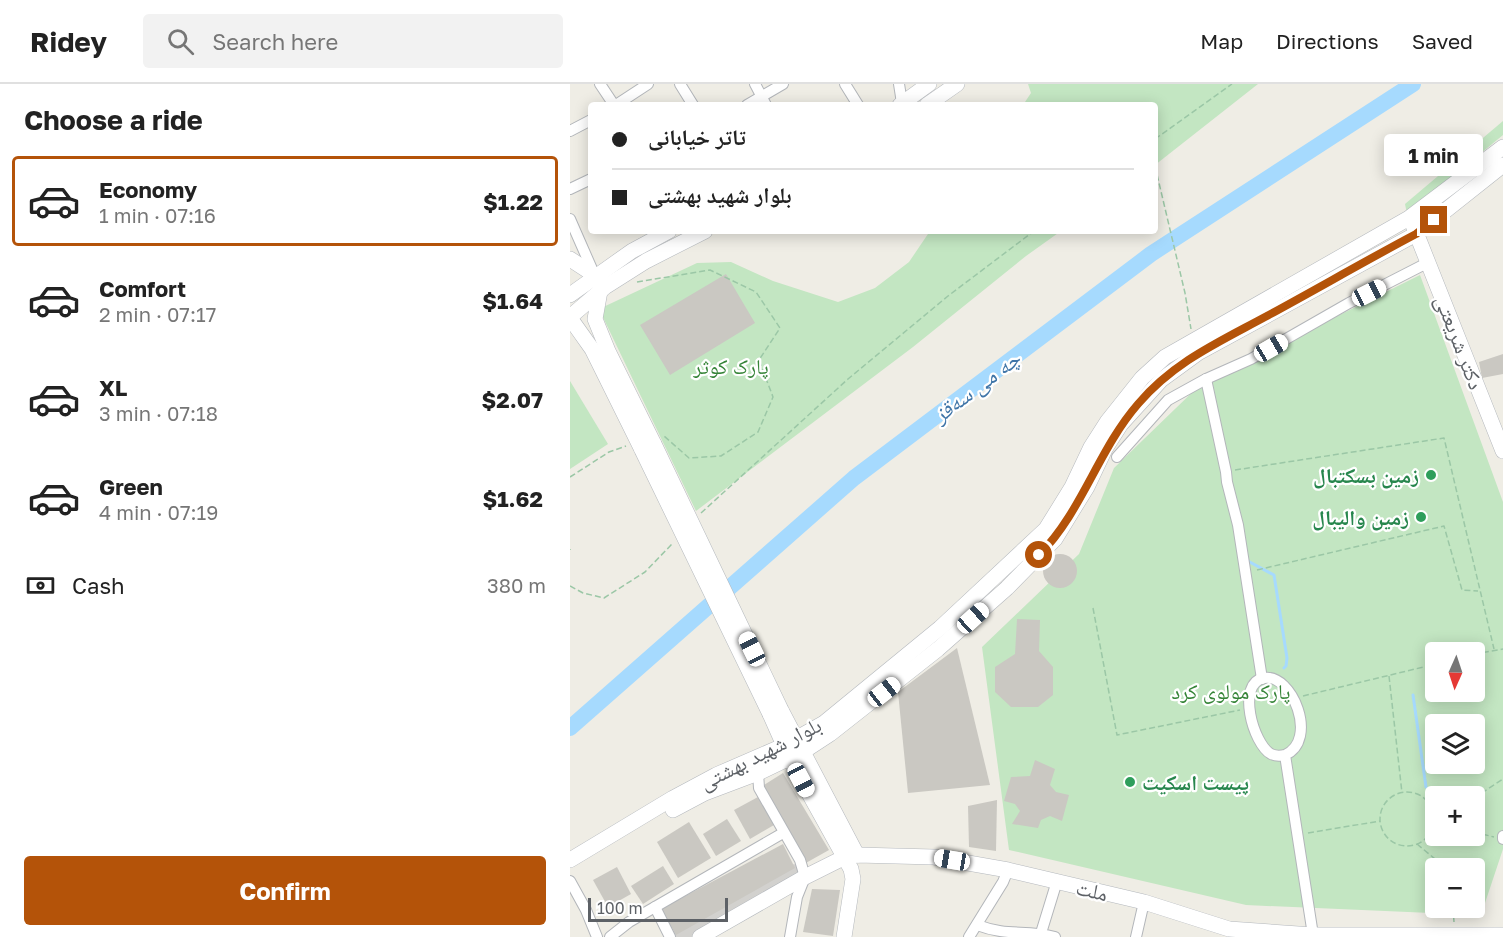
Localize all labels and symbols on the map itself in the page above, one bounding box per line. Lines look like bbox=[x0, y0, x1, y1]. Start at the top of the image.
callout: 1 min bbox=[1384, 133, 1484, 175]
route end bbox=[1420, 206, 1447, 233]
car bbox=[1349, 277, 1389, 309]
street label: دکتر شریعتی bbox=[1429, 291, 1490, 393]
car bbox=[1251, 331, 1291, 365]
water label: چە می سەقز bbox=[925, 344, 1027, 430]
park label: پارک کوثر bbox=[692, 353, 769, 379]
place label: زمین بسکتبال bbox=[1313, 462, 1419, 489]
marker: زمین بسکتبال bbox=[1424, 468, 1438, 482]
place label: زمین والیبال bbox=[1312, 504, 1409, 531]
marker: زمین والیبال bbox=[1414, 510, 1428, 524]
route start bbox=[1025, 541, 1052, 568]
car bbox=[954, 599, 992, 637]
car bbox=[736, 629, 768, 669]
north arrow bbox=[1425, 642, 1485, 702]
car bbox=[864, 674, 904, 710]
park label: پارک مولوی کرد bbox=[1172, 678, 1290, 704]
street label: بلوار شهید بهشتی bbox=[695, 711, 826, 796]
car bbox=[785, 760, 817, 800]
place label: پیست اسکیت bbox=[1142, 769, 1249, 795]
marker: پیست اسکیت bbox=[1123, 775, 1137, 789]
car bbox=[933, 848, 971, 872]
street label: ملت bbox=[1074, 874, 1110, 906]
scale bar bbox=[588, 895, 728, 922]

